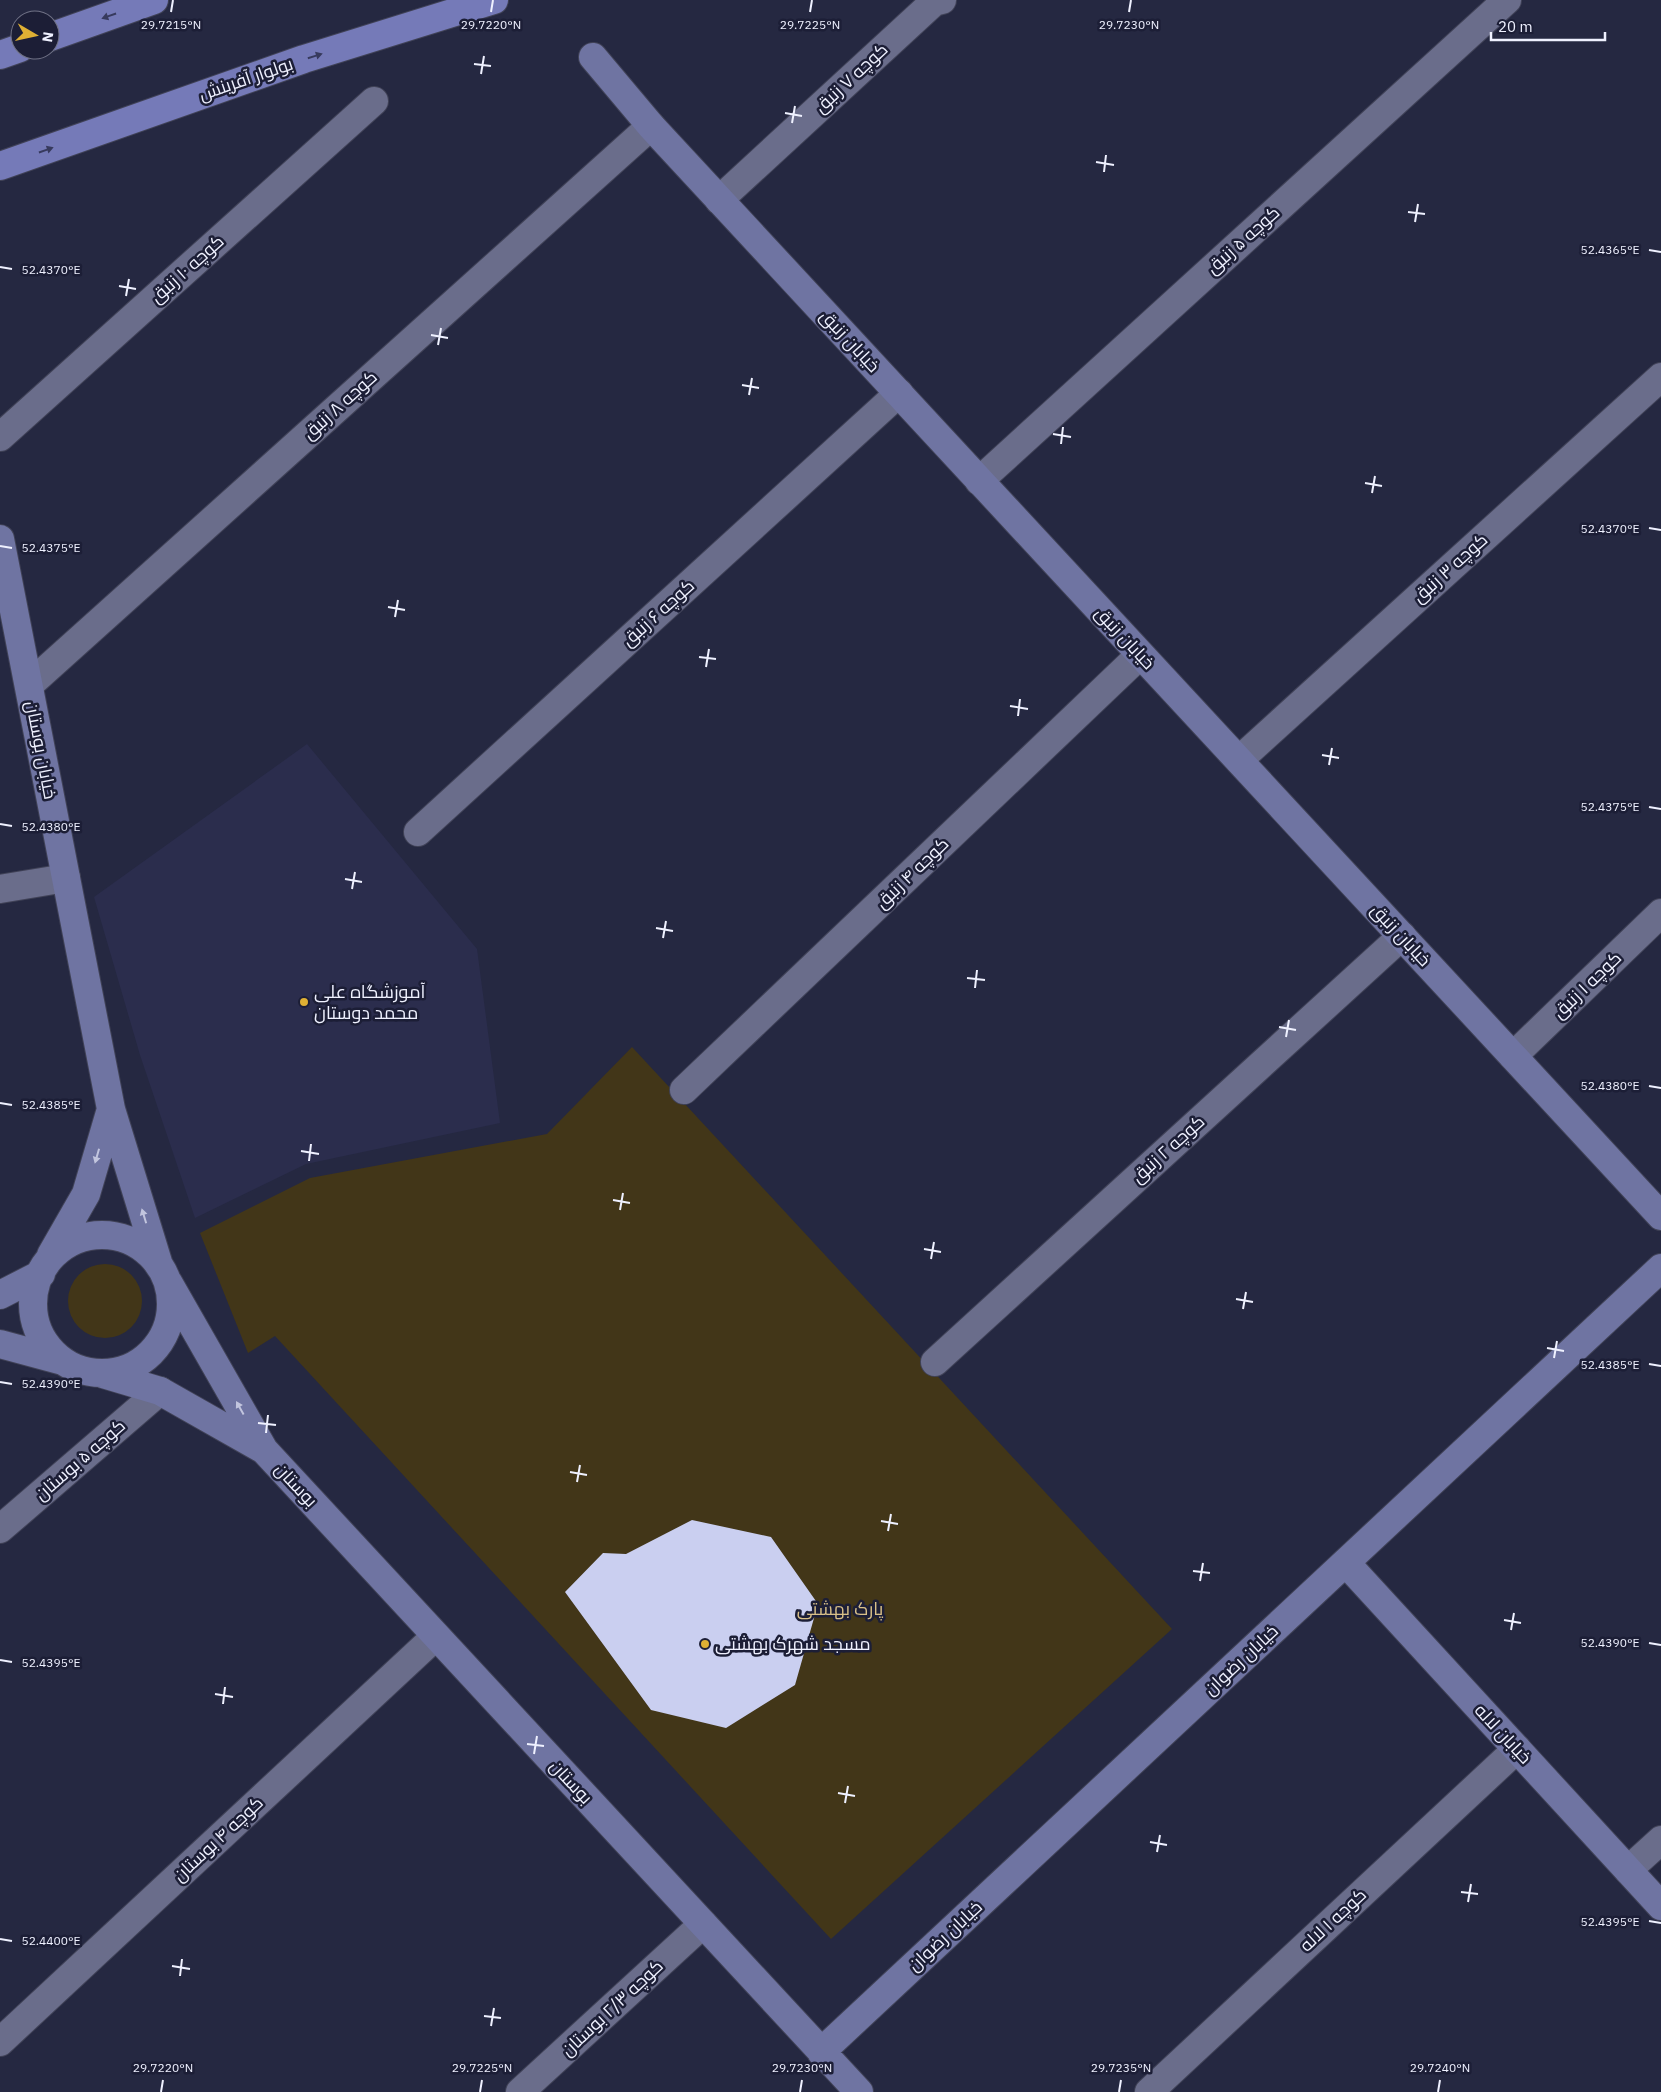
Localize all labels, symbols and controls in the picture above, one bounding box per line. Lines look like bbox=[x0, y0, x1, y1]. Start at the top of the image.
north arrow bbox=[10, 10, 60, 60]
scale bar bbox=[1491, 10, 1605, 42]
one-way arrow bbox=[101, 13, 116, 20]
text: 29.7215°N bbox=[141, 17, 201, 32]
text: 29.7220°N bbox=[461, 17, 521, 32]
text: 29.7225°N bbox=[780, 17, 840, 32]
text: 29.7230°N bbox=[1099, 17, 1159, 32]
text: 20 m bbox=[1498, 17, 1533, 36]
text: N bbox=[38, 31, 58, 43]
street label: کوچه ۷ زنبق bbox=[809, 38, 893, 118]
one-way arrow bbox=[308, 51, 323, 59]
street label: بولوار آفرینش bbox=[196, 52, 296, 105]
one-way arrow bbox=[39, 146, 54, 154]
street label: کوچه ۵ زنبق bbox=[1201, 201, 1285, 279]
street label: کوچه ۱۰ زنبق bbox=[145, 229, 229, 309]
text: 52.4365°E bbox=[1580, 242, 1640, 257]
text: 52.4370°E bbox=[21, 262, 81, 277]
street label: خیابان زنبق bbox=[815, 304, 885, 378]
street label: کوچه ۸ زنبق bbox=[298, 365, 382, 445]
text: 52.4370°E bbox=[1580, 521, 1640, 536]
street label: کوچه ۳ زنبق bbox=[1407, 528, 1493, 608]
text: 52.4375°E bbox=[21, 540, 81, 555]
street label: کوچه ۶ زنبق bbox=[616, 574, 700, 652]
street label: خیابان زنبق bbox=[1090, 601, 1160, 675]
street label: خیابان بوستان bbox=[21, 699, 62, 801]
text: 52.4375°E bbox=[1580, 799, 1640, 814]
text: 52.4380°E bbox=[21, 819, 81, 834]
street label: کوچه ۴ زنبق bbox=[870, 832, 954, 914]
street label: خیابان زنبق bbox=[1366, 898, 1436, 972]
street label: کوچه ۱ زنبق bbox=[1547, 946, 1627, 1024]
place label: آموزشگاه علی محمد دوستان bbox=[314, 980, 425, 1024]
marker: آموزشگاه علی محمد دوستان bbox=[298, 996, 310, 1008]
text: 52.4380°E bbox=[1580, 1078, 1640, 1093]
text: 52.4385°E bbox=[21, 1097, 81, 1112]
street label: کوچه ۲ زنبق bbox=[1126, 1110, 1210, 1188]
one-way arrow bbox=[93, 1148, 101, 1163]
one-way arrow bbox=[139, 1208, 147, 1223]
text: 52.4385°E bbox=[1580, 1357, 1640, 1372]
text: 52.4390°E bbox=[21, 1376, 81, 1391]
one-way arrow bbox=[236, 1400, 244, 1415]
street label: کوچه ۵ بوستان bbox=[29, 1414, 131, 1506]
street label: بوستان bbox=[270, 1458, 323, 1512]
park label: پارک بهشتی bbox=[797, 1597, 883, 1621]
street label: خیابان رضوان bbox=[1199, 1619, 1283, 1700]
place label: مسجد شهرک بهشتی bbox=[715, 1632, 871, 1655]
text: 52.4390°E bbox=[1580, 1635, 1640, 1650]
marker: مسجد شهرک بهشتی bbox=[699, 1638, 711, 1650]
text: 52.4395°E bbox=[21, 1655, 81, 1670]
street label: خیابان لاله bbox=[1470, 1699, 1537, 1769]
street label: بوستان bbox=[545, 1755, 598, 1809]
street label: کوچه ۴ بوستان bbox=[168, 1791, 268, 1887]
street label: کوچه ۱ لاله bbox=[1294, 1883, 1372, 1957]
street label: خیابان رضوان bbox=[903, 1895, 987, 1976]
text: 52.4395°E bbox=[1580, 1914, 1640, 1929]
text: 52.4400°E bbox=[21, 1933, 81, 1948]
street label: کوچه ۲/۳ بوستان bbox=[556, 1954, 668, 2062]
text: 29.7220°N bbox=[133, 2060, 193, 2075]
text: 29.7225°N bbox=[452, 2060, 512, 2075]
text: 29.7230°N bbox=[772, 2060, 832, 2075]
text: 29.7235°N bbox=[1091, 2060, 1151, 2075]
text: 29.7240°N bbox=[1410, 2060, 1470, 2075]

